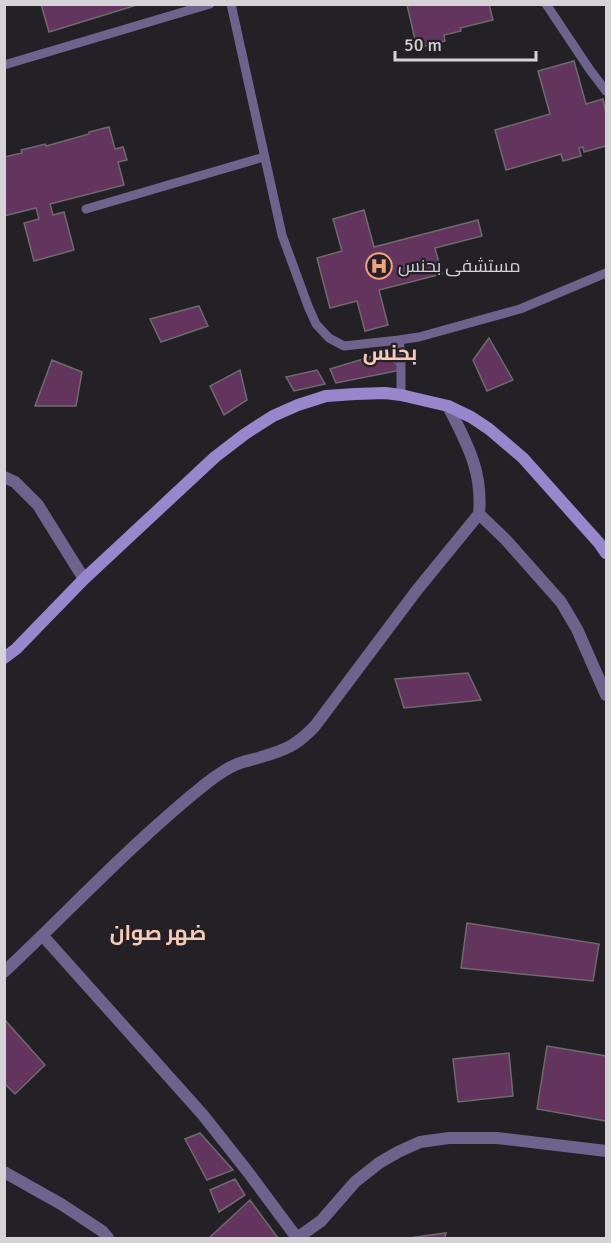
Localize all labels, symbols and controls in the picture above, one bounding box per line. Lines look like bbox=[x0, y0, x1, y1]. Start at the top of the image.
scale bar bbox=[395, 24, 536, 62]
text: 50 m bbox=[404, 34, 442, 56]
hospital icon: مستشفى بحنس bbox=[364, 251, 394, 281]
place label: مستشفى بحنس bbox=[398, 255, 521, 277]
district label: بحنس bbox=[363, 340, 417, 366]
district label: ضهر صوان bbox=[110, 920, 206, 946]

